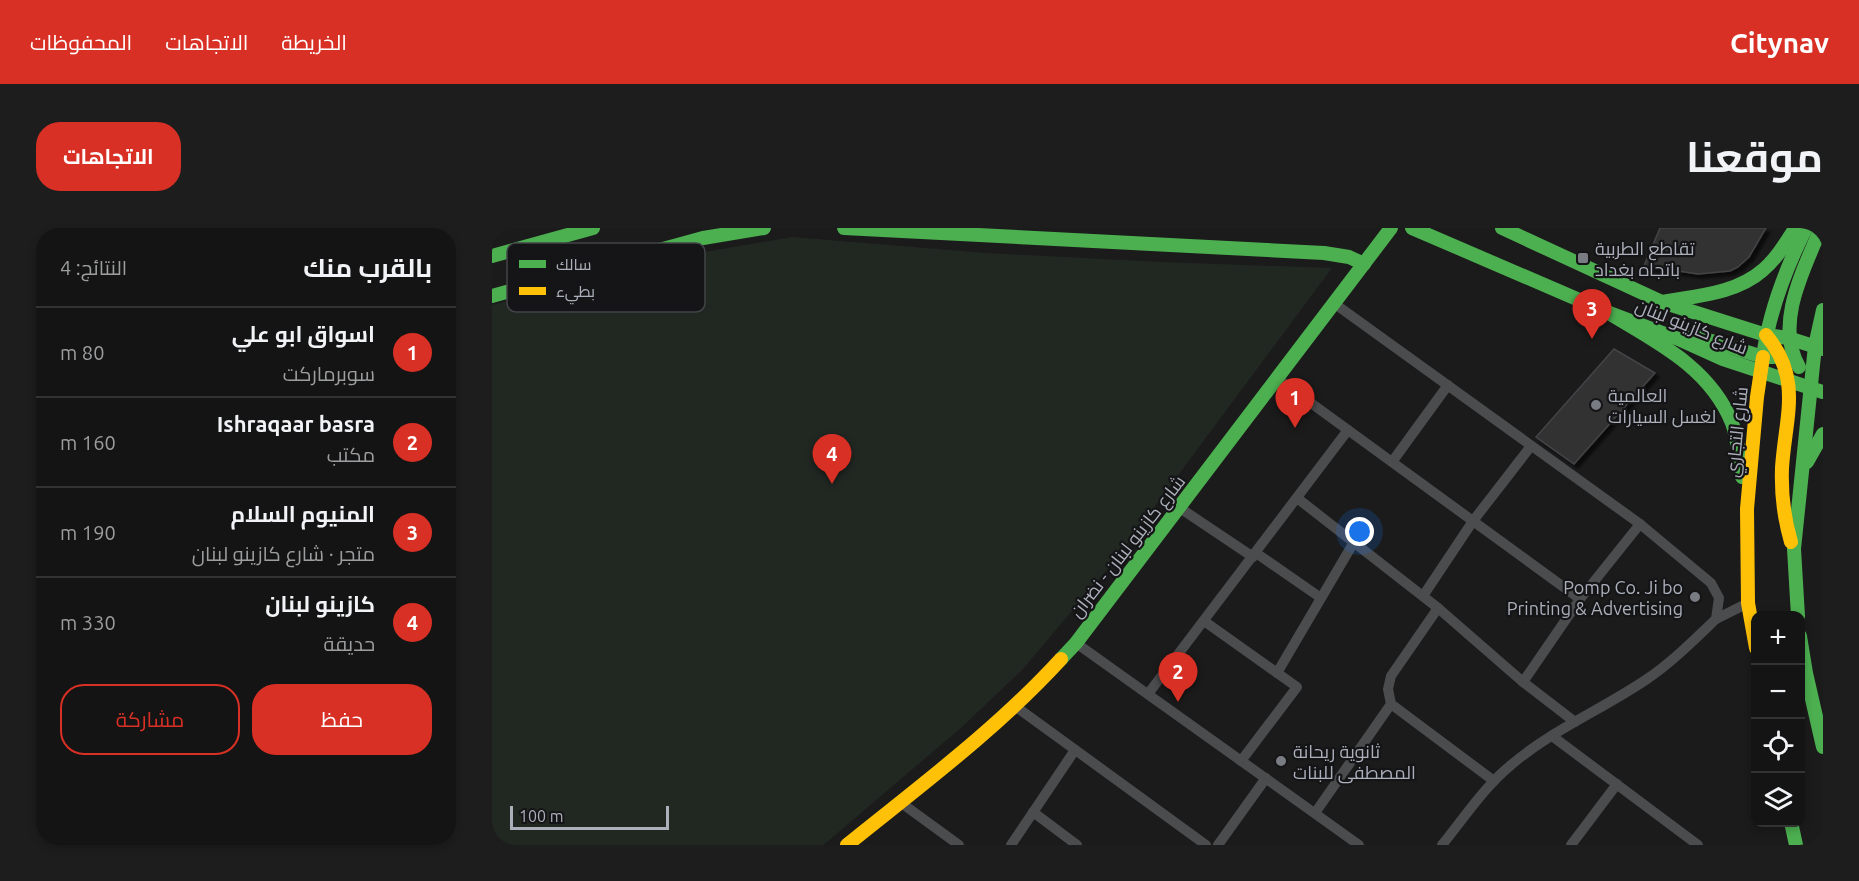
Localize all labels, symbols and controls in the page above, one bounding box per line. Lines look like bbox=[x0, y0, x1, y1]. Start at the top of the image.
text: Citynav bbox=[1730, 27, 1829, 58]
text: المحفوظات bbox=[30, 30, 132, 54]
text: الاتجاهات bbox=[165, 30, 248, 54]
text: الخريطة bbox=[281, 30, 347, 54]
button: الاتجاهات bbox=[36, 122, 181, 191]
text: موقعنا bbox=[1686, 133, 1823, 180]
place label: تقاطع الطربية باتجاه بغداد bbox=[1595, 238, 1695, 279]
legend bbox=[507, 243, 705, 312]
marker: تقاطع الطربية باتجاه بغداد bbox=[1576, 251, 1590, 265]
text: بالقرب منك bbox=[303, 253, 432, 282]
text: سالك bbox=[556, 255, 591, 273]
text: النتائج: 4 bbox=[60, 256, 127, 279]
text: بطيء bbox=[556, 282, 595, 305]
pin: 3 bbox=[1572, 290, 1612, 339]
street label: شارع كازينو لبنان bbox=[1632, 294, 1751, 360]
text: اسواق ابو علي bbox=[232, 321, 375, 346]
text: 80 m bbox=[60, 341, 104, 364]
text: 1 bbox=[407, 341, 418, 364]
text: سوبرماركت bbox=[283, 362, 375, 385]
pin: 1 bbox=[1276, 378, 1314, 428]
place label: العالمية لغسل السيارات bbox=[1608, 385, 1716, 428]
street label: شارع التجاري bbox=[1721, 386, 1756, 479]
marker: العالمية لغسل السيارات bbox=[1589, 398, 1603, 412]
text: Ishraqaar basra bbox=[217, 411, 375, 436]
text: 160 m bbox=[60, 431, 116, 454]
text: 2 bbox=[407, 431, 418, 454]
pin: 4 bbox=[812, 434, 852, 484]
text: مكتب bbox=[327, 443, 375, 466]
street label: شارع كازينو لبنان - نضران bbox=[1065, 471, 1191, 623]
text: المنيوم السلام bbox=[230, 501, 375, 526]
your location bbox=[1345, 517, 1374, 546]
text: 190 m bbox=[60, 521, 116, 544]
text: 3 bbox=[407, 521, 418, 544]
text: متجر · شارع كازينو لبنان bbox=[192, 542, 375, 565]
place label: Pomp Co. Ji bo Printing & Advertising bbox=[1507, 577, 1683, 618]
marker: Pomp Co. Ji bo Printing & Advertising bbox=[1688, 590, 1702, 604]
text: كازينو لبنان bbox=[265, 591, 375, 616]
text: 330 m bbox=[60, 611, 116, 634]
text: 4 bbox=[407, 611, 418, 634]
map controls bbox=[1751, 611, 1805, 827]
button: + bbox=[1751, 611, 1805, 665]
text: حديقة bbox=[324, 632, 375, 655]
pin: 2 bbox=[1158, 652, 1198, 702]
button: − bbox=[1751, 665, 1805, 719]
button: مشاركة bbox=[60, 684, 240, 755]
button: حفظ bbox=[252, 684, 432, 755]
button: locate bbox=[1751, 719, 1805, 773]
place label: ثانوية ريحانة المصطفى للبنات bbox=[1293, 741, 1416, 784]
marker: ثانوية ريحانة المصطفى للبنات bbox=[1274, 754, 1288, 768]
button: layers bbox=[1751, 773, 1805, 827]
scale bar bbox=[510, 803, 669, 830]
text: 100 m bbox=[519, 807, 564, 825]

